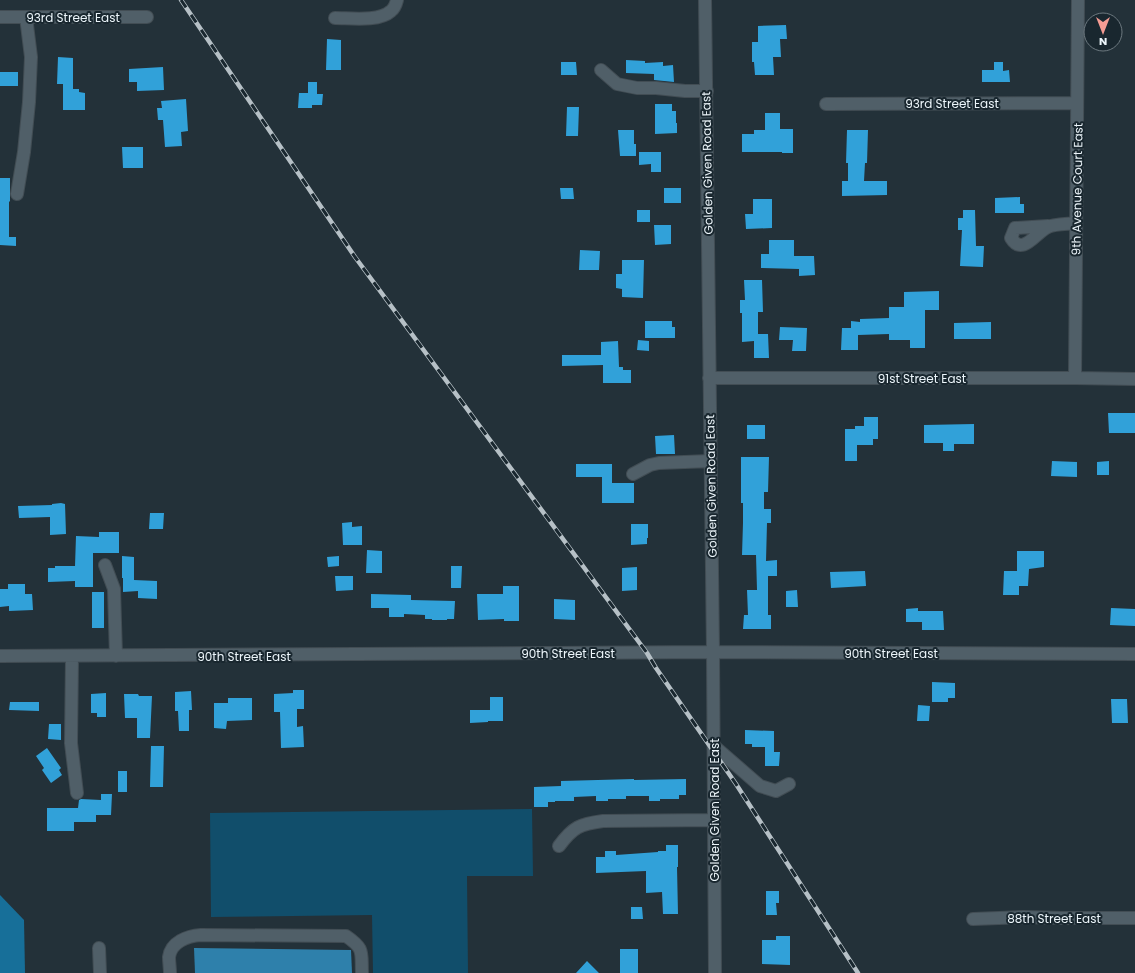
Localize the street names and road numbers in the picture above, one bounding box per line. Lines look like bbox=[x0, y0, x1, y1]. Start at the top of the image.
street label: 93rd Street East bbox=[26, 9, 120, 26]
street label: Golden Given Road East bbox=[697, 91, 717, 235]
street label: 93rd Street East bbox=[905, 95, 999, 112]
street label: 9th Avenue Court East bbox=[1067, 123, 1087, 255]
street label: 91st Street East bbox=[878, 370, 966, 387]
street label: Golden Given Road East bbox=[701, 414, 721, 558]
street label: 90th Street East bbox=[521, 645, 615, 662]
street label: 90th Street East bbox=[844, 645, 938, 662]
street label: 90th Street East bbox=[197, 648, 291, 665]
street label: Golden Given Road East bbox=[706, 738, 723, 882]
street label: 88th Street East bbox=[1007, 910, 1101, 927]

